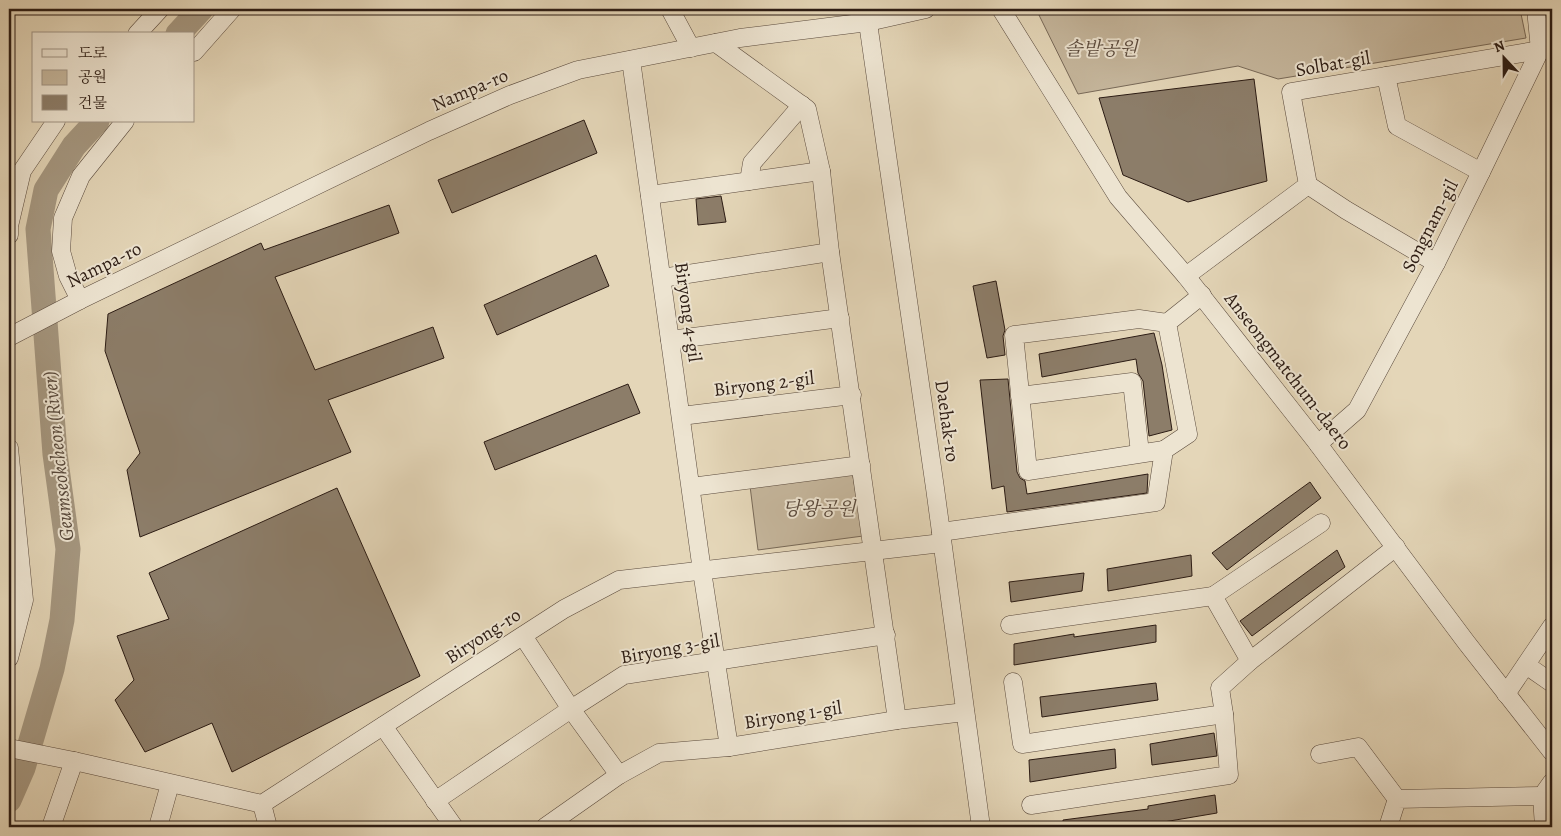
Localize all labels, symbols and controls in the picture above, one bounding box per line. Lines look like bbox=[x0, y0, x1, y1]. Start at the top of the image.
legend bbox=[32, 32, 195, 122]
north arrow bbox=[1478, 32, 1528, 82]
park label: 솔밭공원 bbox=[1064, 36, 1139, 62]
text: N bbox=[1491, 36, 1508, 57]
text: 도로 bbox=[78, 43, 107, 63]
street label: Solbat-gil bbox=[1294, 45, 1373, 83]
street label: Nampa-ro bbox=[428, 62, 512, 118]
text: 공원 bbox=[78, 67, 107, 87]
text: 건물 bbox=[78, 93, 107, 113]
street label: Songnam-gil bbox=[1396, 175, 1465, 277]
street label: Nampa-ro bbox=[62, 236, 146, 294]
street label: Biryong 4-gil bbox=[668, 260, 708, 364]
street label: Anseongmatchum-daero bbox=[1218, 286, 1358, 455]
street label: Biryong 2-gil bbox=[712, 365, 816, 403]
water label: Geumseokcheon (River) bbox=[36, 370, 80, 542]
street label: Daehak-ro bbox=[928, 378, 966, 464]
park label: 당왕공원 bbox=[782, 496, 857, 522]
street label: Biryong-ro bbox=[440, 602, 526, 670]
street label: Biryong 3-gil bbox=[618, 627, 722, 670]
street label: Biryong 1-gil bbox=[742, 694, 844, 736]

